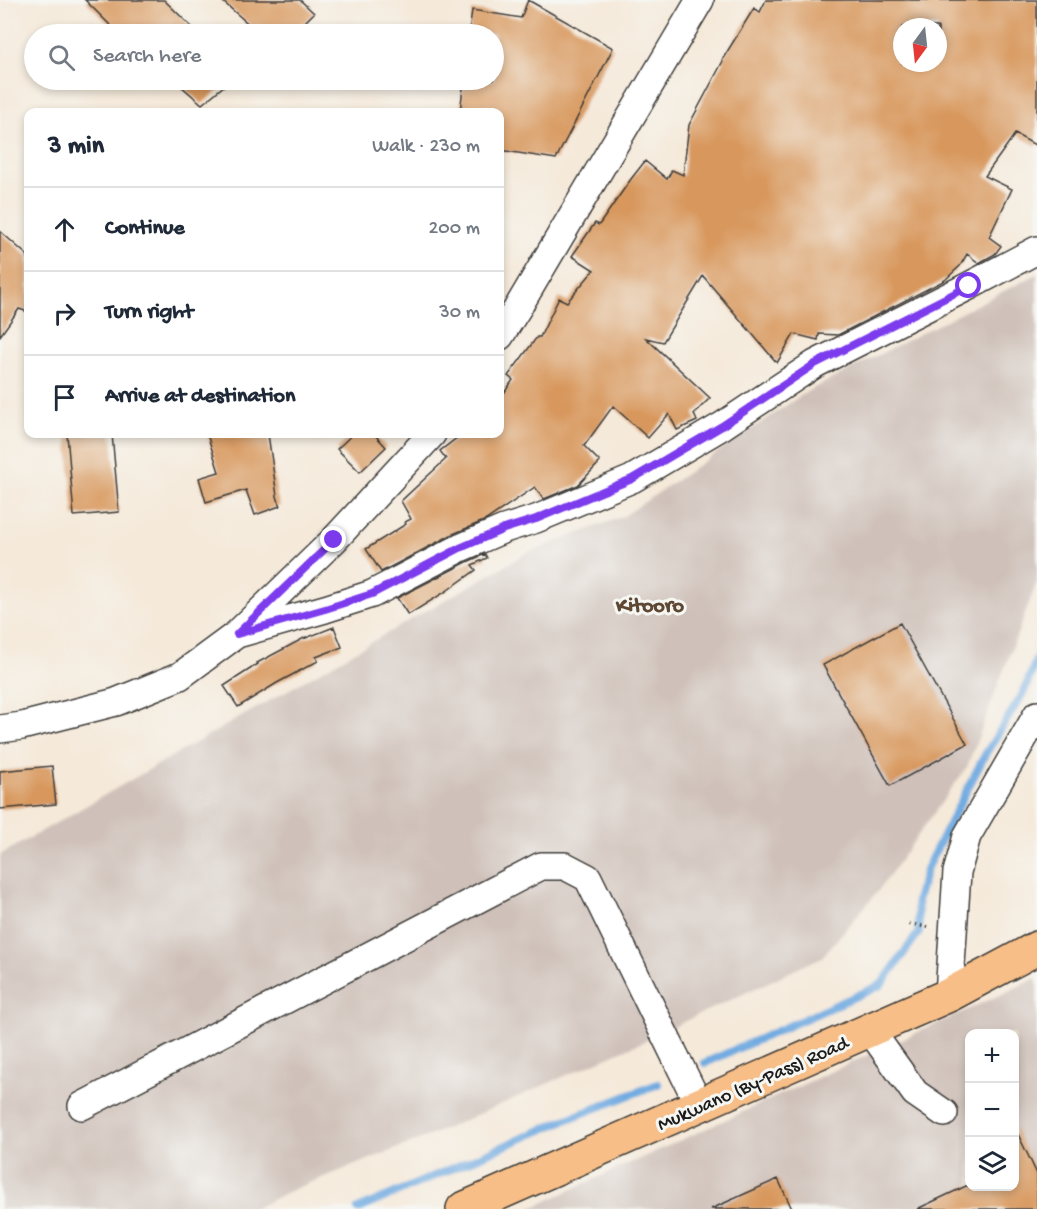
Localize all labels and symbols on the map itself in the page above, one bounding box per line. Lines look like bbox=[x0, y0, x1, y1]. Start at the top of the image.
north arrow bbox=[893, 18, 947, 72]
route start bbox=[955, 272, 981, 298]
route end bbox=[320, 526, 346, 552]
district label: Kitooro bbox=[615, 594, 685, 620]
street label: Mukwano (By-Pass) Road bbox=[654, 1032, 854, 1138]

